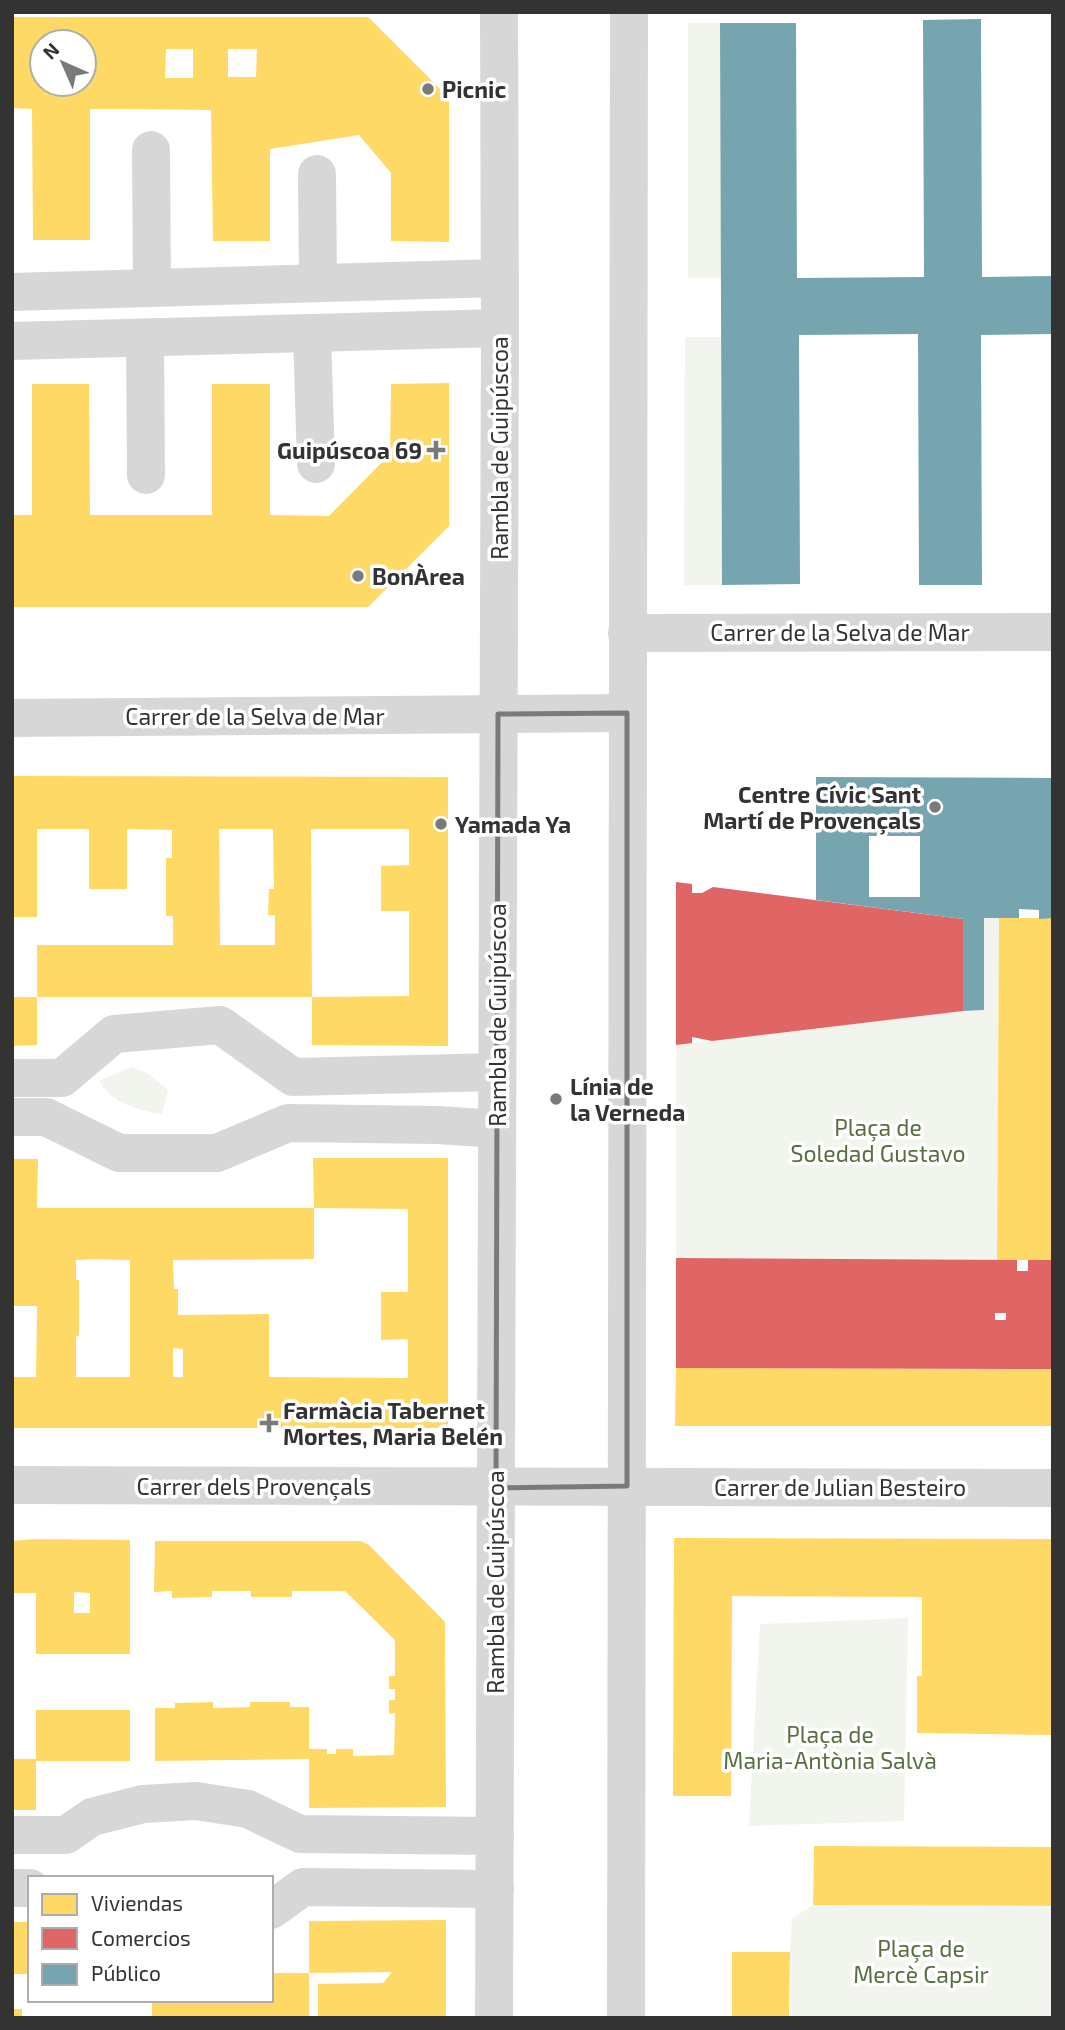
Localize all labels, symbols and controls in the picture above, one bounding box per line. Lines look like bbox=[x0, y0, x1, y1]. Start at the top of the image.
north arrow bbox=[28, 28, 98, 98]
text: N bbox=[38, 38, 64, 64]
place label: Picnic bbox=[442, 75, 506, 103]
marker: Picnic bbox=[420, 81, 436, 97]
street label: Rambla de Guipúscoa bbox=[485, 336, 513, 560]
place label: Guipúscoa 69 bbox=[277, 436, 422, 464]
marker: Guipúscoa 69 bbox=[428, 442, 444, 458]
place label: BonÀrea bbox=[372, 562, 465, 590]
marker: BonÀrea bbox=[350, 568, 366, 584]
street label: Carrer de la Selva de Mar bbox=[710, 618, 970, 646]
street label: Carrer de la Selva de Mar bbox=[125, 702, 385, 730]
place label: Centre Cívic Sant Martí de Provençals bbox=[703, 780, 921, 835]
marker: Centre Cívic Sant Martí de Provençals bbox=[927, 799, 943, 815]
place label: Yamada Ya bbox=[455, 810, 571, 838]
marker: Yamada Ya bbox=[433, 816, 449, 832]
street label: Rambla de Guipúscoa bbox=[483, 903, 511, 1127]
place label: Línia de la Verneda bbox=[570, 1072, 685, 1126]
marker: Línia de la Verneda bbox=[548, 1091, 564, 1107]
park label: Plaça de Soledad Gustavo bbox=[790, 1113, 966, 1167]
place label: Farmàcia Tabernet Mortes, Maria Belén bbox=[283, 1396, 503, 1450]
marker: Farmàcia Tabernet Mortes, Maria Belén bbox=[261, 1415, 277, 1431]
street label: Rambla de Guipúscoa bbox=[481, 1470, 509, 1694]
street label: Carrer dels Provençals bbox=[137, 1472, 371, 1501]
street label: Carrer de Julian Besteiro bbox=[714, 1473, 966, 1501]
park label: Plaça de Maria-Antònia Salvà bbox=[723, 1720, 937, 1774]
legend bbox=[28, 1876, 273, 2002]
text: Viviendas bbox=[91, 1890, 183, 1915]
text: Comercios bbox=[91, 1925, 191, 1950]
park label: Plaça de Mercè Capsir bbox=[853, 1934, 989, 1988]
text: Público bbox=[91, 1960, 161, 1985]

